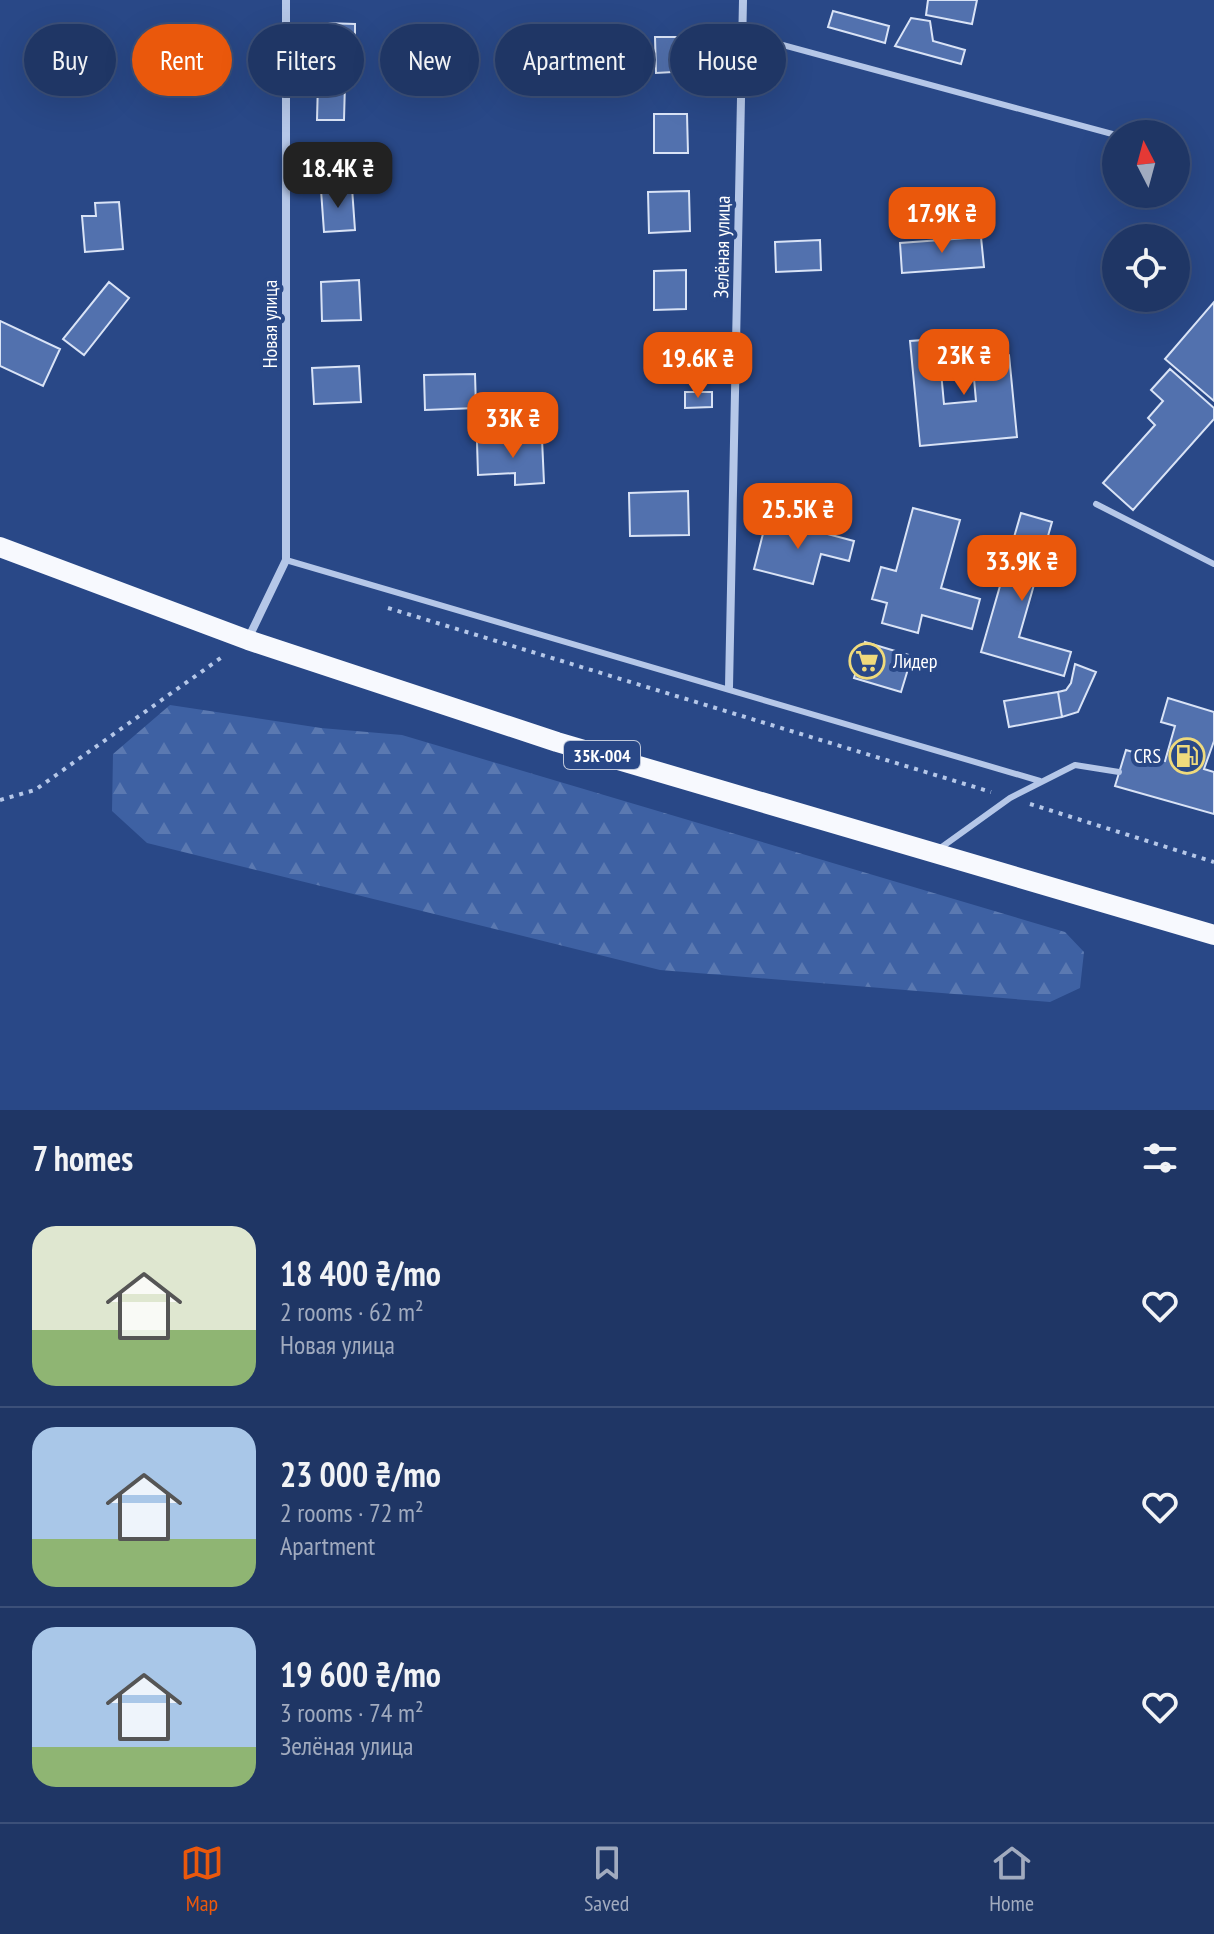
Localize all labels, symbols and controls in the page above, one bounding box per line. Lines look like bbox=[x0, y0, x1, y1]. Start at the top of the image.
chip: Buy bbox=[24, 24, 116, 96]
chip: Rent bbox=[132, 24, 232, 96]
chip: Filters bbox=[248, 24, 364, 96]
chip: New bbox=[380, 24, 479, 96]
chip: Apartment bbox=[495, 24, 654, 96]
chip: House bbox=[670, 24, 786, 96]
north arrow bbox=[1102, 120, 1190, 208]
map controls bbox=[1102, 120, 1190, 312]
pin: 18.4K ₴ bbox=[264, 142, 412, 210]
text: 18.4K ₴ bbox=[301, 151, 375, 184]
pin: 17.9K ₴ bbox=[868, 187, 1016, 255]
street label: Зелёная улица bbox=[708, 195, 736, 299]
text: 17.9K ₴ bbox=[907, 196, 977, 229]
button: locate bbox=[1102, 224, 1190, 312]
street label: Новая улица bbox=[257, 280, 283, 368]
pin: 23K ₴ bbox=[908, 329, 1020, 397]
pin: 19.6K ₴ bbox=[624, 332, 772, 400]
text: 23K ₴ bbox=[936, 338, 992, 371]
text: 19.6K ₴ bbox=[661, 341, 735, 374]
pin: 33K ₴ bbox=[457, 392, 569, 460]
text: 33K ₴ bbox=[485, 401, 541, 434]
pin: 25.5K ₴ bbox=[724, 483, 872, 551]
text: 25.5K ₴ bbox=[761, 492, 835, 525]
pin: 33.9K ₴ bbox=[948, 535, 1096, 603]
text: 33.9K ₴ bbox=[985, 544, 1059, 577]
supermarket icon: Лидер bbox=[848, 642, 886, 680]
place label: Лидер bbox=[892, 648, 938, 674]
fuel station icon: CRS bbox=[1168, 737, 1206, 775]
road number: 35К-004 bbox=[564, 741, 640, 769]
place label: CRS bbox=[1134, 743, 1161, 769]
text: 7 homes bbox=[32, 1136, 133, 1180]
icon: filters bbox=[1138, 1136, 1182, 1180]
text: 18 400 ₴/mo bbox=[280, 1251, 441, 1295]
icon: home bbox=[96, 1258, 192, 1354]
icon: heart bbox=[1138, 1284, 1182, 1328]
text: 2 rooms · 62 m² bbox=[280, 1295, 424, 1328]
text: Новая улица bbox=[280, 1328, 395, 1361]
text: 23 000 ₴/mo bbox=[280, 1452, 441, 1496]
icon: home bbox=[96, 1459, 192, 1555]
icon: heart bbox=[1138, 1485, 1182, 1529]
text: 2 rooms · 72 m² bbox=[280, 1496, 424, 1529]
text: Apartment bbox=[280, 1529, 375, 1562]
text: 19 600 ₴/mo bbox=[280, 1652, 441, 1696]
icon: home bbox=[96, 1659, 192, 1755]
icon: heart bbox=[1138, 1685, 1182, 1729]
text: 3 rooms · 74 m² bbox=[280, 1696, 424, 1729]
text: Зелёная улица bbox=[280, 1729, 413, 1762]
tab: Map bbox=[180, 1841, 224, 1917]
tab: Saved bbox=[584, 1841, 629, 1917]
tab: Home bbox=[989, 1841, 1034, 1917]

